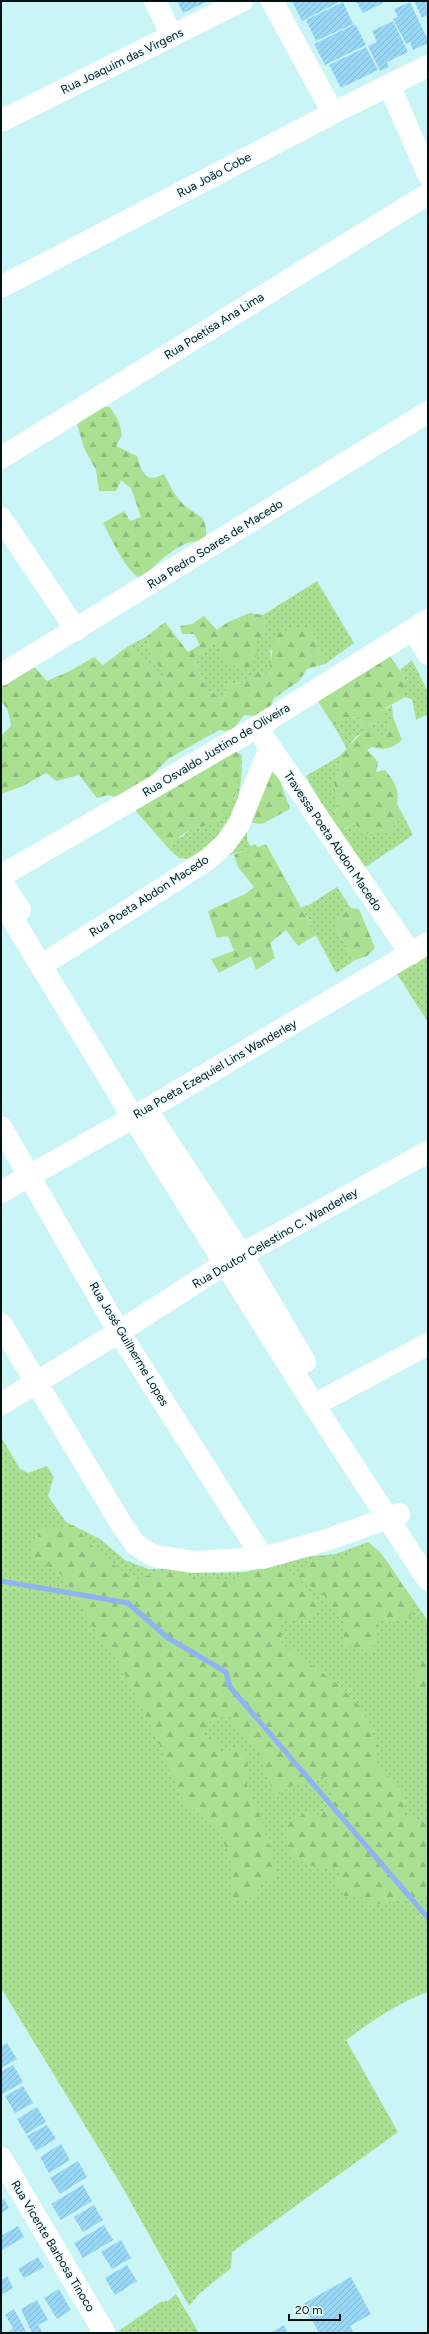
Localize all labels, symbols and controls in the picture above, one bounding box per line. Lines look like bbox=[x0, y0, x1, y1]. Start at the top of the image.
street label: Rua Joaquim das Virgens bbox=[58, 25, 186, 97]
street label: Rua João Cobe bbox=[175, 149, 254, 200]
street label: Rua Poetisa Ana Lima bbox=[162, 290, 266, 362]
street label: Rua Pedro Soares de Macedo bbox=[145, 496, 285, 592]
street label: Rua Osvaldo Justino de Oliveira bbox=[140, 700, 292, 800]
street label: Travessa Poeta Abdon Macedo bbox=[281, 769, 385, 913]
street label: Rua Poeta Abdon Macedo bbox=[87, 852, 211, 940]
street label: Rua Poeta Ezequiel Lins Wanderley bbox=[131, 1016, 300, 1122]
street label: Rua Doutor Celestino C. Wanderley bbox=[190, 1184, 361, 1291]
street label: Rua José Guilherme Lopes bbox=[86, 1279, 172, 1409]
street label: Rua Vicente Barbosa Tinoco bbox=[8, 2178, 98, 2314]
scale bar bbox=[289, 2296, 340, 2322]
text: 20 m bbox=[295, 2303, 323, 2317]

